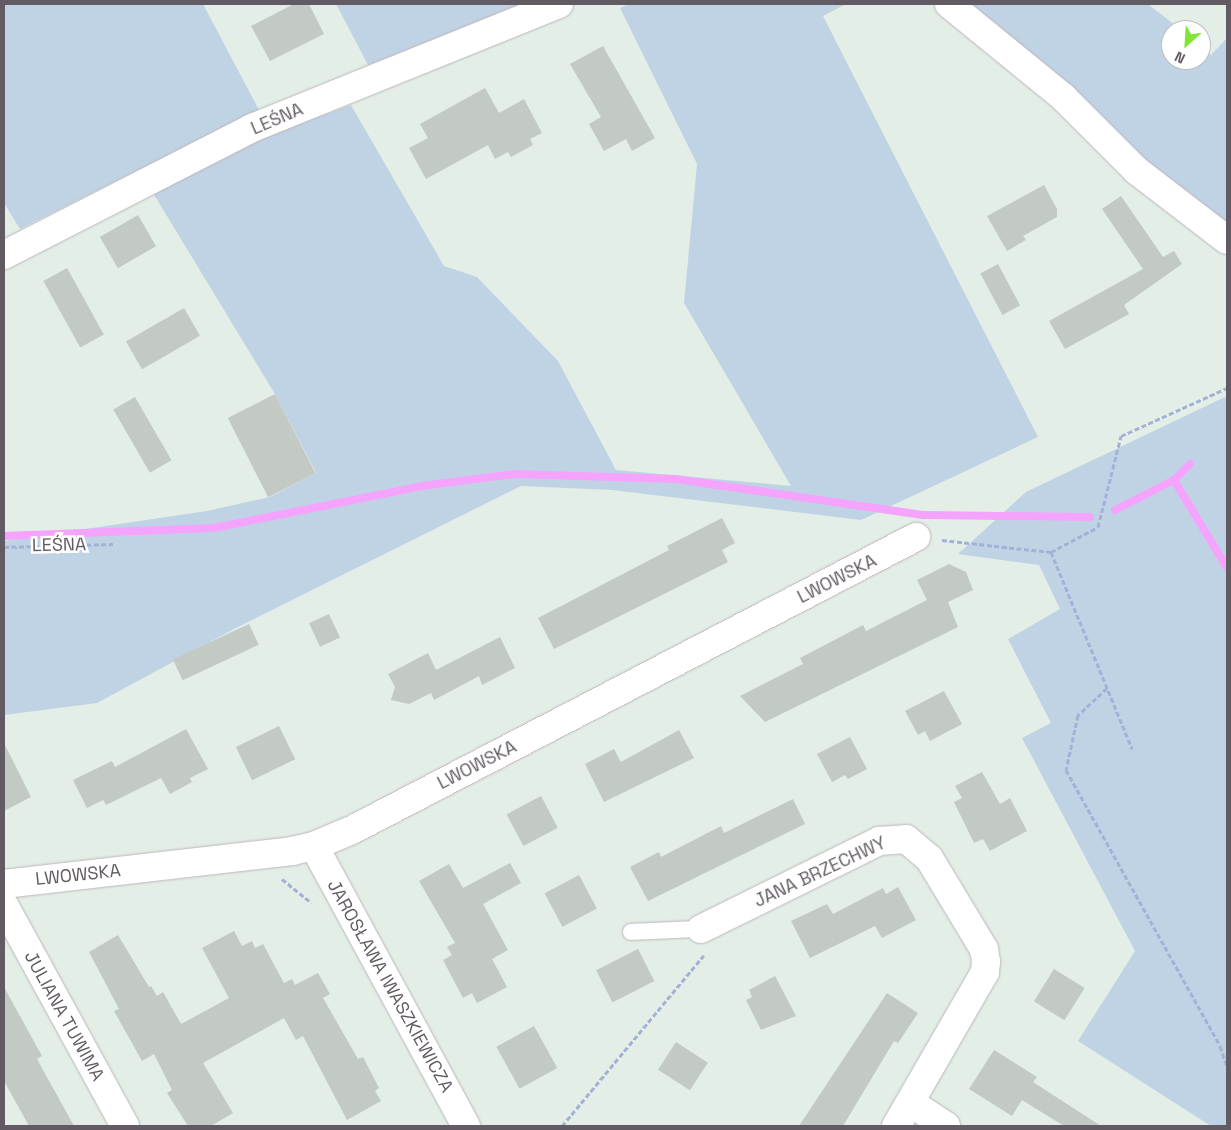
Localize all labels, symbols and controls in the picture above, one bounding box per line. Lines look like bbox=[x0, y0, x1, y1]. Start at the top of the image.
north arrow bbox=[1161, 20, 1211, 70]
text: N bbox=[1172, 47, 1188, 68]
street label: LEŚNA bbox=[248, 98, 306, 140]
street label: LEŚNA bbox=[32, 534, 86, 556]
street label: LWOWSKA bbox=[794, 550, 880, 608]
street label: LWOWSKA bbox=[434, 736, 520, 794]
street label: JANA BRZECHWY bbox=[751, 832, 889, 912]
street label: LWOWSKA bbox=[34, 860, 122, 890]
street label: JAROSŁAWA IWASZKIEWICZA bbox=[322, 876, 458, 1096]
street label: JULIANA TUWIMA bbox=[19, 947, 109, 1085]

